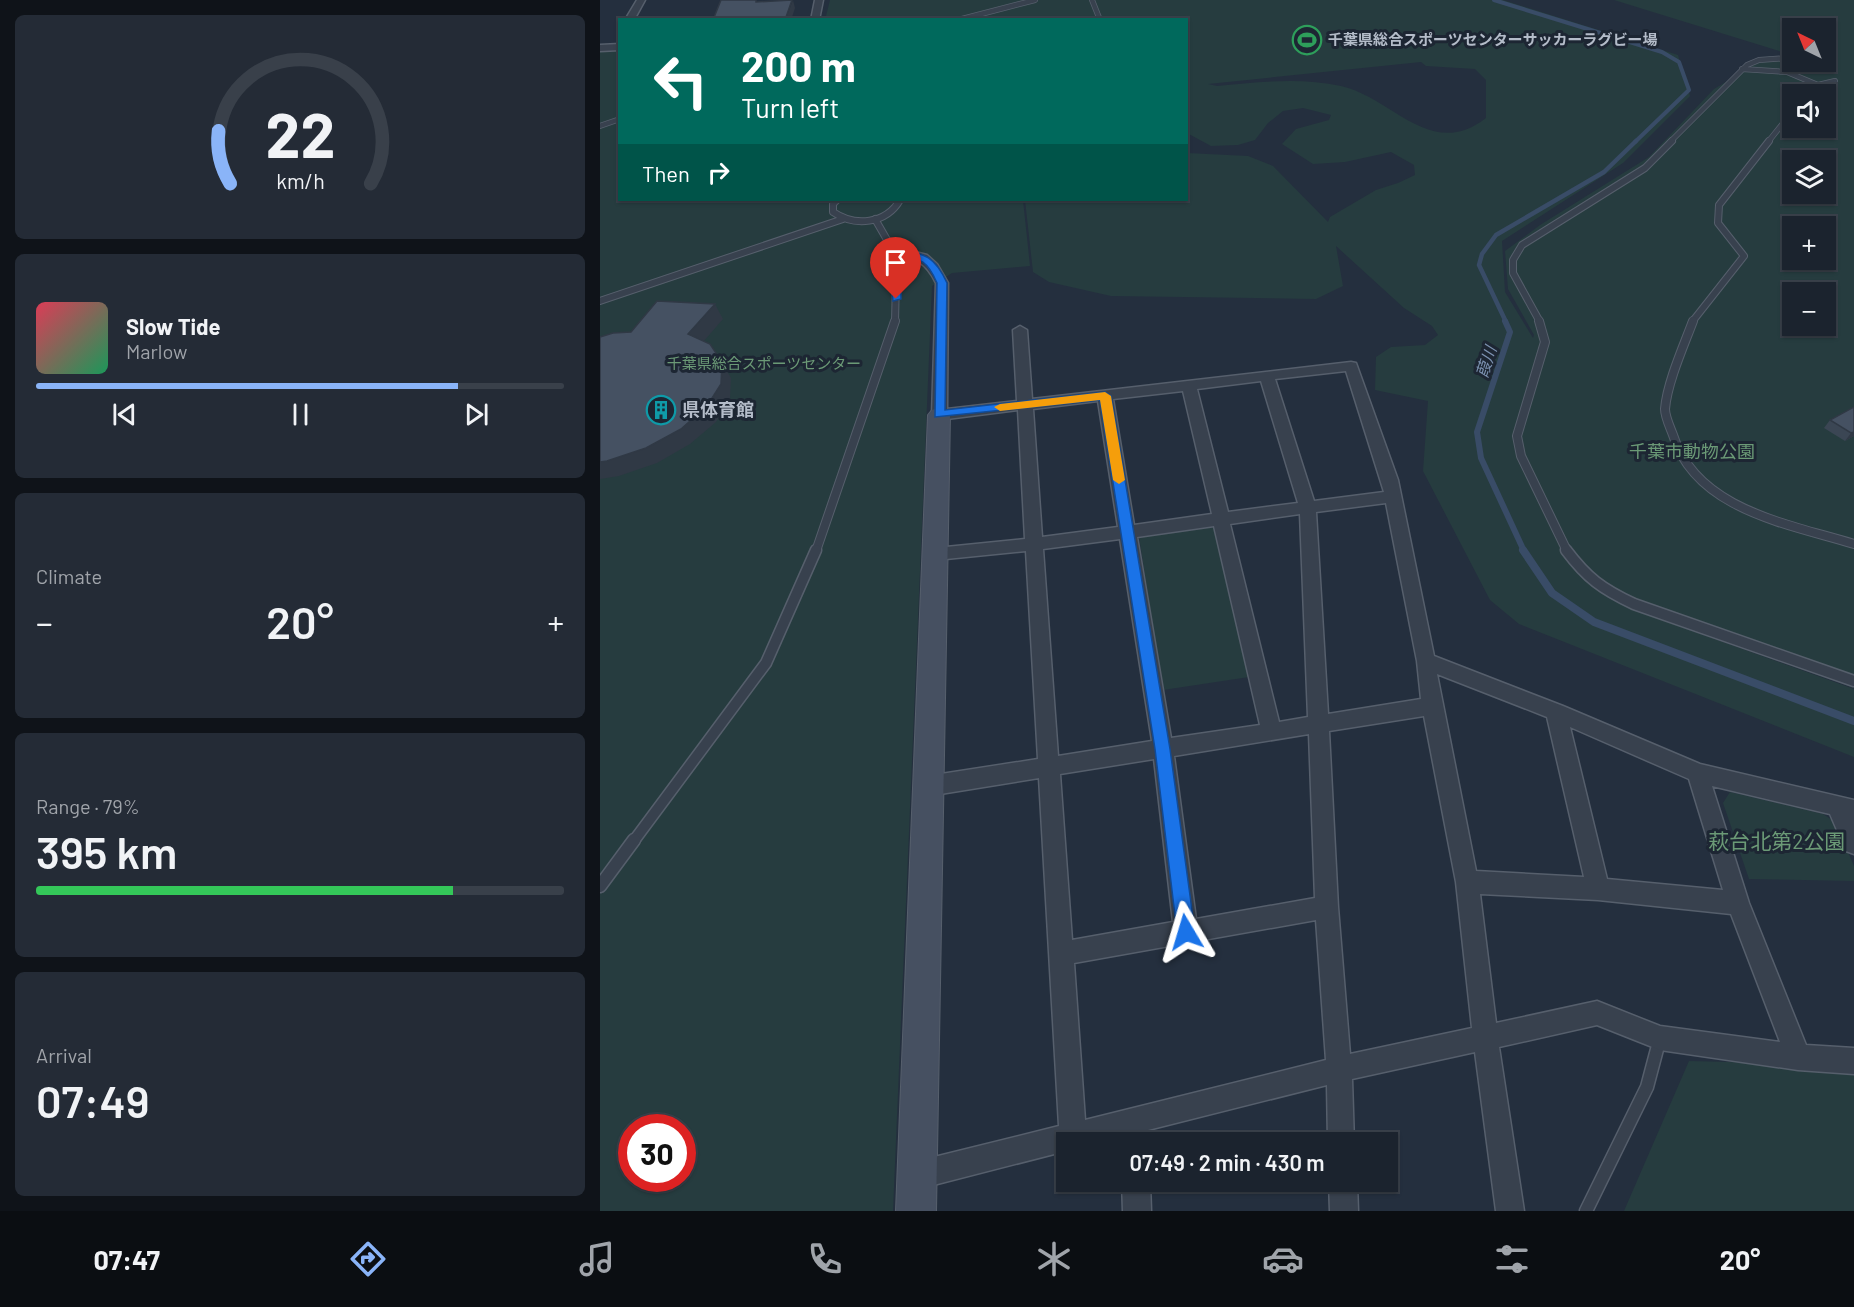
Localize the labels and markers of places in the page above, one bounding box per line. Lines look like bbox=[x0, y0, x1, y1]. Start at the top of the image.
sports icon: 千葉県総合スポーツセンターサッカーラグビー場 bbox=[1291, 24, 1323, 56]
place label: 千葉県総合スポーツセンターサッカーラグビー場 bbox=[1328, 30, 1657, 48]
pin bbox=[870, 237, 921, 299]
building icon: 県体育館 bbox=[645, 394, 677, 426]
place label: 県体育館 bbox=[682, 398, 754, 420]

